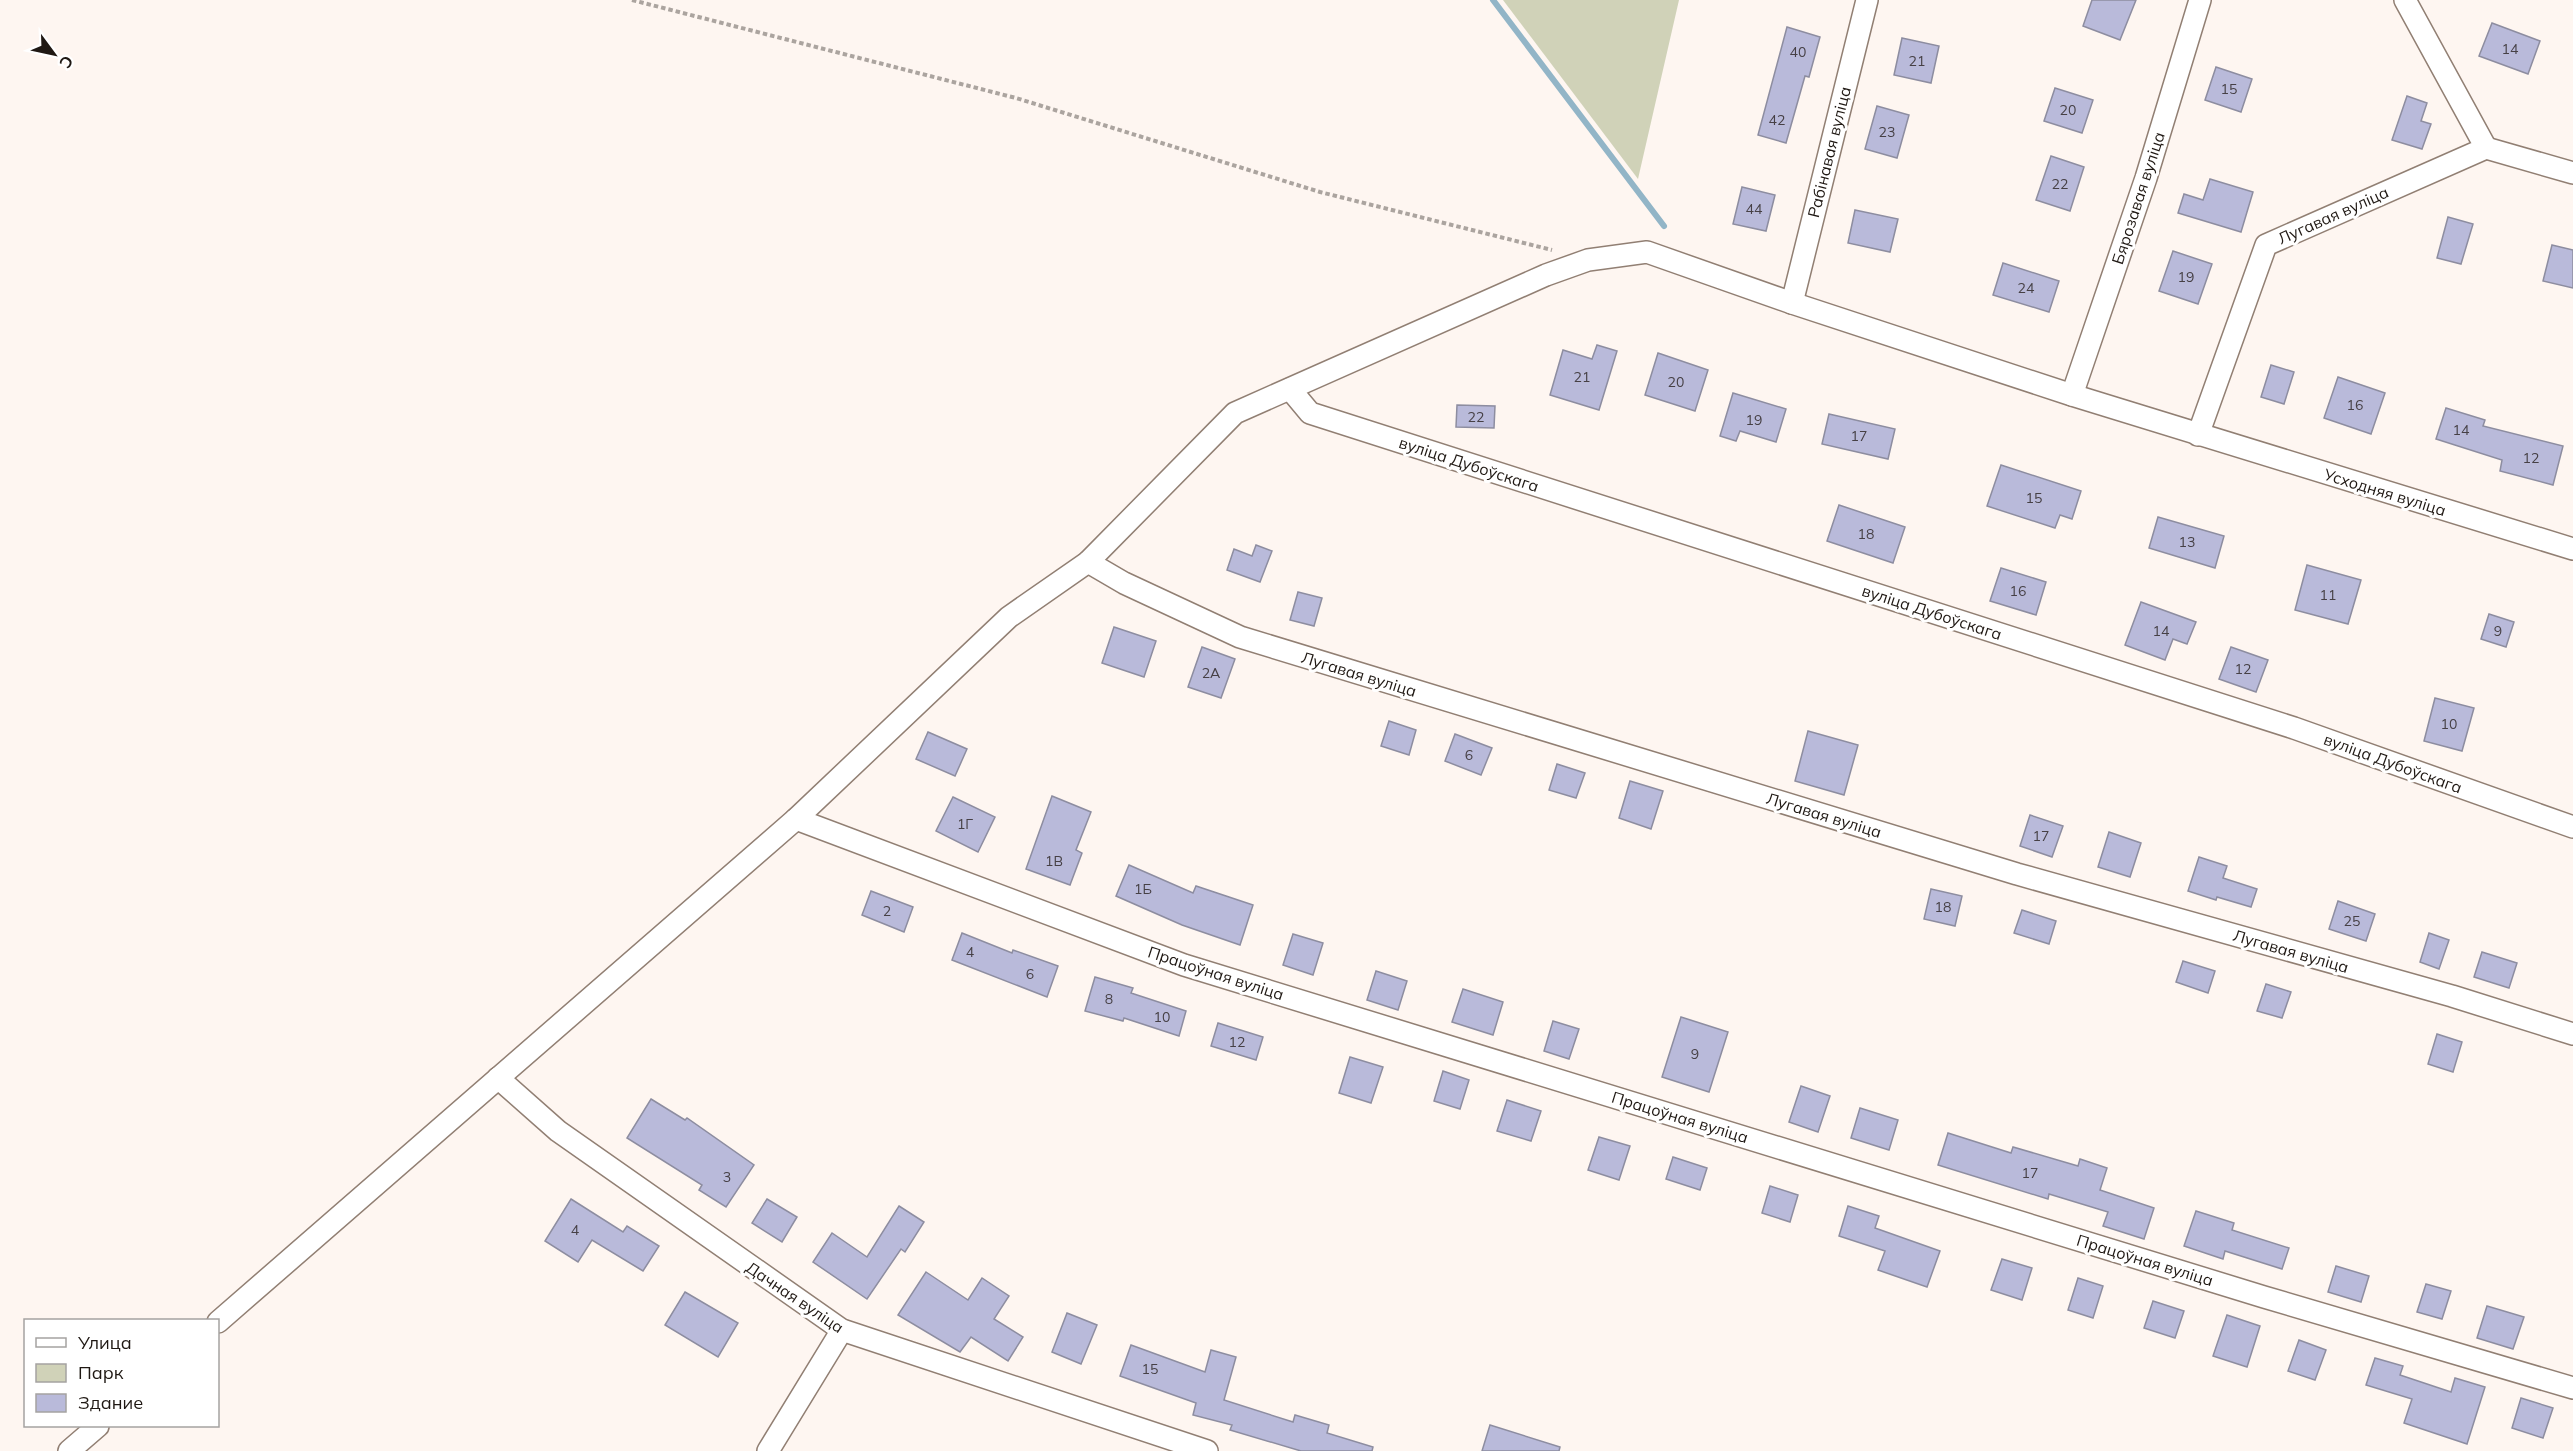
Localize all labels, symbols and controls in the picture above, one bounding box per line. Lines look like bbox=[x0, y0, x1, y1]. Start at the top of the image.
north arrow bbox=[24, 24, 84, 84]
house number: 14 bbox=[2502, 40, 2519, 58]
house number: 40 bbox=[1790, 43, 1806, 61]
text: С bbox=[55, 52, 78, 72]
house number: 21 bbox=[1909, 52, 1925, 70]
house number: 15 bbox=[2221, 80, 2237, 98]
street label: Рабінавая вуліца bbox=[1803, 84, 1855, 220]
house number: 20 bbox=[2060, 101, 2076, 119]
house number: 42 bbox=[1769, 111, 1785, 129]
house number: 23 bbox=[1879, 123, 1895, 141]
street label: Бярозавая вуліца bbox=[2107, 129, 2169, 267]
house number: 22 bbox=[2052, 175, 2068, 193]
street label: Лугавая вуліца bbox=[2274, 182, 2392, 248]
house number: 44 bbox=[1746, 200, 1763, 218]
house number: 19 bbox=[2178, 268, 2194, 286]
house number: 24 bbox=[2018, 279, 2035, 297]
house number: 21 bbox=[1574, 368, 1590, 386]
house number: 20 bbox=[1668, 373, 1684, 391]
house number: 16 bbox=[2347, 396, 2363, 414]
house number: 22 bbox=[1468, 408, 1484, 426]
house number: 19 bbox=[1746, 411, 1762, 429]
house number: 14 bbox=[2453, 421, 2470, 439]
house number: 17 bbox=[1851, 427, 1867, 445]
street label: вуліца Дубоўскага bbox=[1397, 432, 1541, 496]
house number: 12 bbox=[2523, 449, 2539, 467]
street label: Усходняя вуліца bbox=[2321, 464, 2448, 520]
house number: 15 bbox=[2026, 489, 2042, 507]
house number: 18 bbox=[1858, 525, 1874, 543]
house number: 13 bbox=[2179, 533, 2195, 551]
street label: вуліца Дубоўскага bbox=[1860, 580, 2004, 644]
house number: 16 bbox=[2010, 582, 2026, 600]
house number: 11 bbox=[2320, 586, 2336, 604]
house number: 14 bbox=[2153, 622, 2170, 640]
house number: 9 bbox=[2494, 622, 2502, 640]
street label: Лугавая вуліца bbox=[1299, 647, 1419, 701]
house number: 12 bbox=[2235, 660, 2251, 678]
house number: 2А bbox=[1202, 664, 1221, 682]
house number: 10 bbox=[2441, 715, 2457, 733]
street label: вуліца Дубоўскага bbox=[2321, 729, 2465, 797]
house number: 6 bbox=[1465, 746, 1473, 764]
street label: Лугавая вуліца bbox=[1764, 788, 1884, 842]
house number: 1Г bbox=[957, 815, 973, 833]
house number: 17 bbox=[2033, 827, 2049, 845]
house number: 1В bbox=[1045, 852, 1063, 870]
house number: 1Б bbox=[1134, 880, 1152, 898]
house number: 18 bbox=[1935, 898, 1951, 916]
house number: 2 bbox=[883, 902, 891, 920]
house number: 25 bbox=[2344, 912, 2360, 930]
street label: Лугавая вуліца bbox=[2231, 925, 2351, 977]
street label: Працоўная вуліца bbox=[1146, 942, 1286, 1004]
house number: 4 bbox=[966, 943, 975, 961]
house number: 6 bbox=[1026, 965, 1034, 983]
house number: 8 bbox=[1105, 990, 1113, 1008]
house number: 10 bbox=[1154, 1008, 1170, 1026]
house number: 12 bbox=[1229, 1033, 1245, 1051]
house number: 9 bbox=[1691, 1045, 1699, 1063]
street label: Працоўная вуліца bbox=[1609, 1087, 1751, 1147]
house number: 17 bbox=[2022, 1164, 2038, 1182]
house number: 3 bbox=[723, 1168, 731, 1186]
house number: 4 bbox=[571, 1221, 580, 1239]
street label: Працоўная вуліца bbox=[2074, 1230, 2216, 1290]
street label: Дачная вуліца bbox=[742, 1257, 848, 1337]
legend bbox=[24, 1319, 219, 1427]
text: Улица bbox=[77, 1331, 132, 1354]
house number: 15 bbox=[1142, 1360, 1158, 1378]
text: Парк bbox=[78, 1361, 124, 1384]
text: Здание bbox=[78, 1391, 143, 1414]

